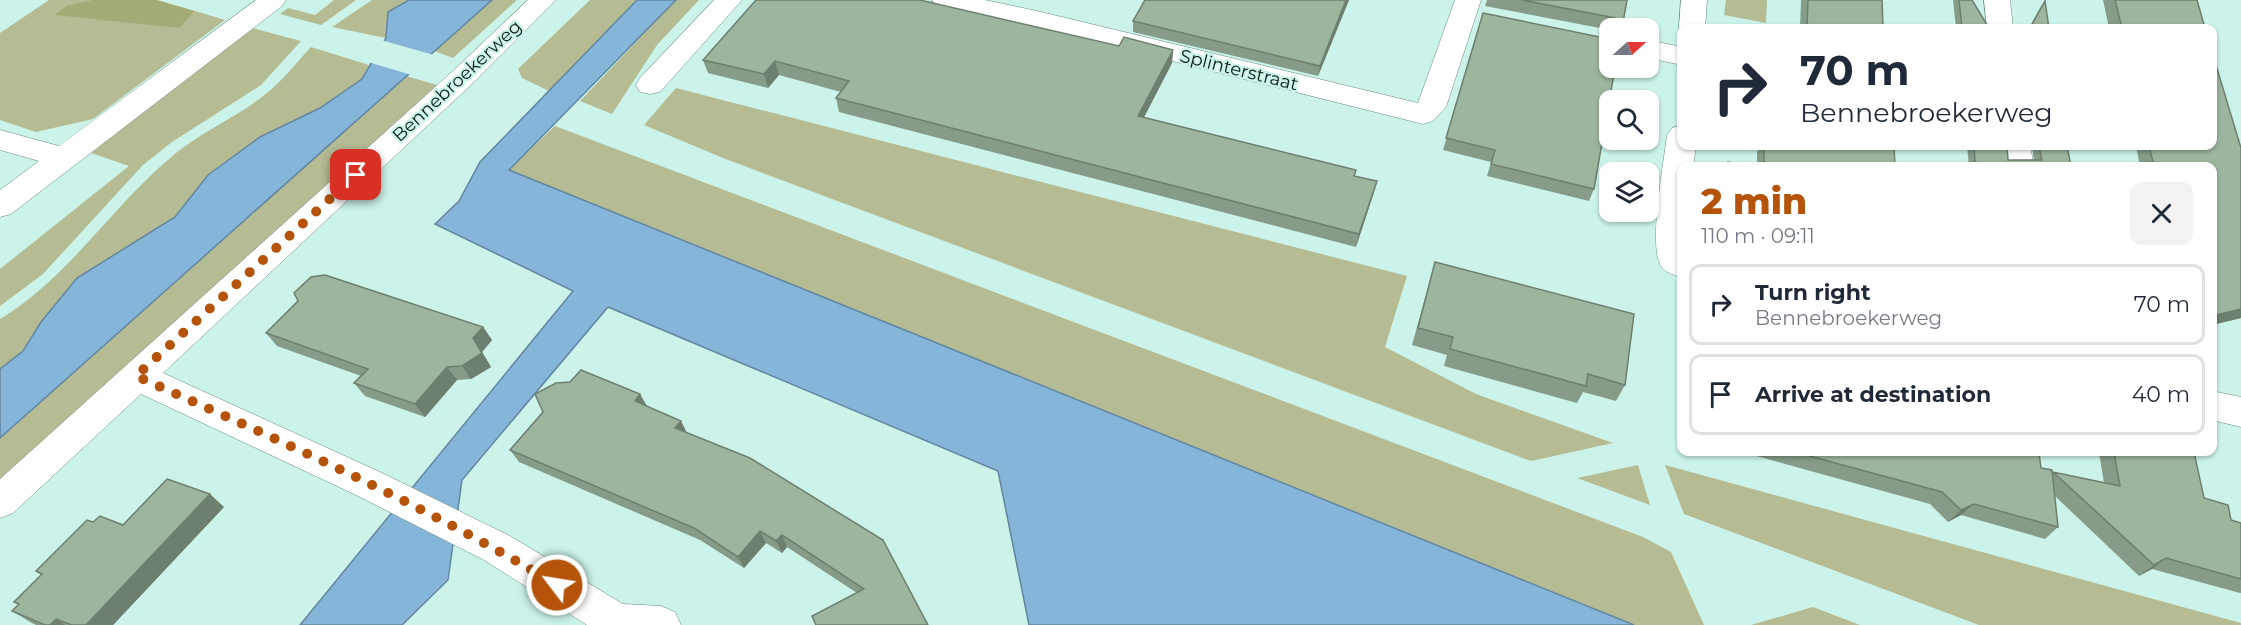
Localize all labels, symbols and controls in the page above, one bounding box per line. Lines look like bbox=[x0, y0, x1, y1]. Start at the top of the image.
street label: Bennebroekerweg bbox=[388, 15, 526, 147]
north arrow bbox=[1599, 18, 1659, 78]
map controls bbox=[1599, 18, 1659, 222]
text: 70 m bbox=[1800, 44, 1910, 96]
street label: Splinterstraat bbox=[1177, 45, 1301, 95]
icon: right bbox=[1701, 48, 1779, 126]
button: search bbox=[1599, 90, 1659, 150]
text: Bennebroekerweg bbox=[1800, 96, 2053, 129]
pin bbox=[330, 149, 381, 200]
icon: arrive bbox=[339, 158, 372, 191]
button: layers bbox=[1599, 162, 1659, 222]
text: 2 min bbox=[1701, 179, 1807, 223]
button: close bbox=[2130, 182, 2193, 245]
text: 110 m · 09:11 bbox=[1701, 224, 1815, 248]
text: Turn right bbox=[1755, 279, 1870, 306]
icon: right bbox=[1704, 288, 1737, 321]
text: 70 m bbox=[2134, 291, 2190, 318]
text: Bennebroekerweg bbox=[1755, 306, 1942, 330]
icon: arrive bbox=[1704, 378, 1737, 411]
text: Arrive at destination bbox=[1755, 381, 1991, 408]
text: 40 m bbox=[2132, 381, 2190, 408]
position arrow bbox=[525, 553, 589, 617]

